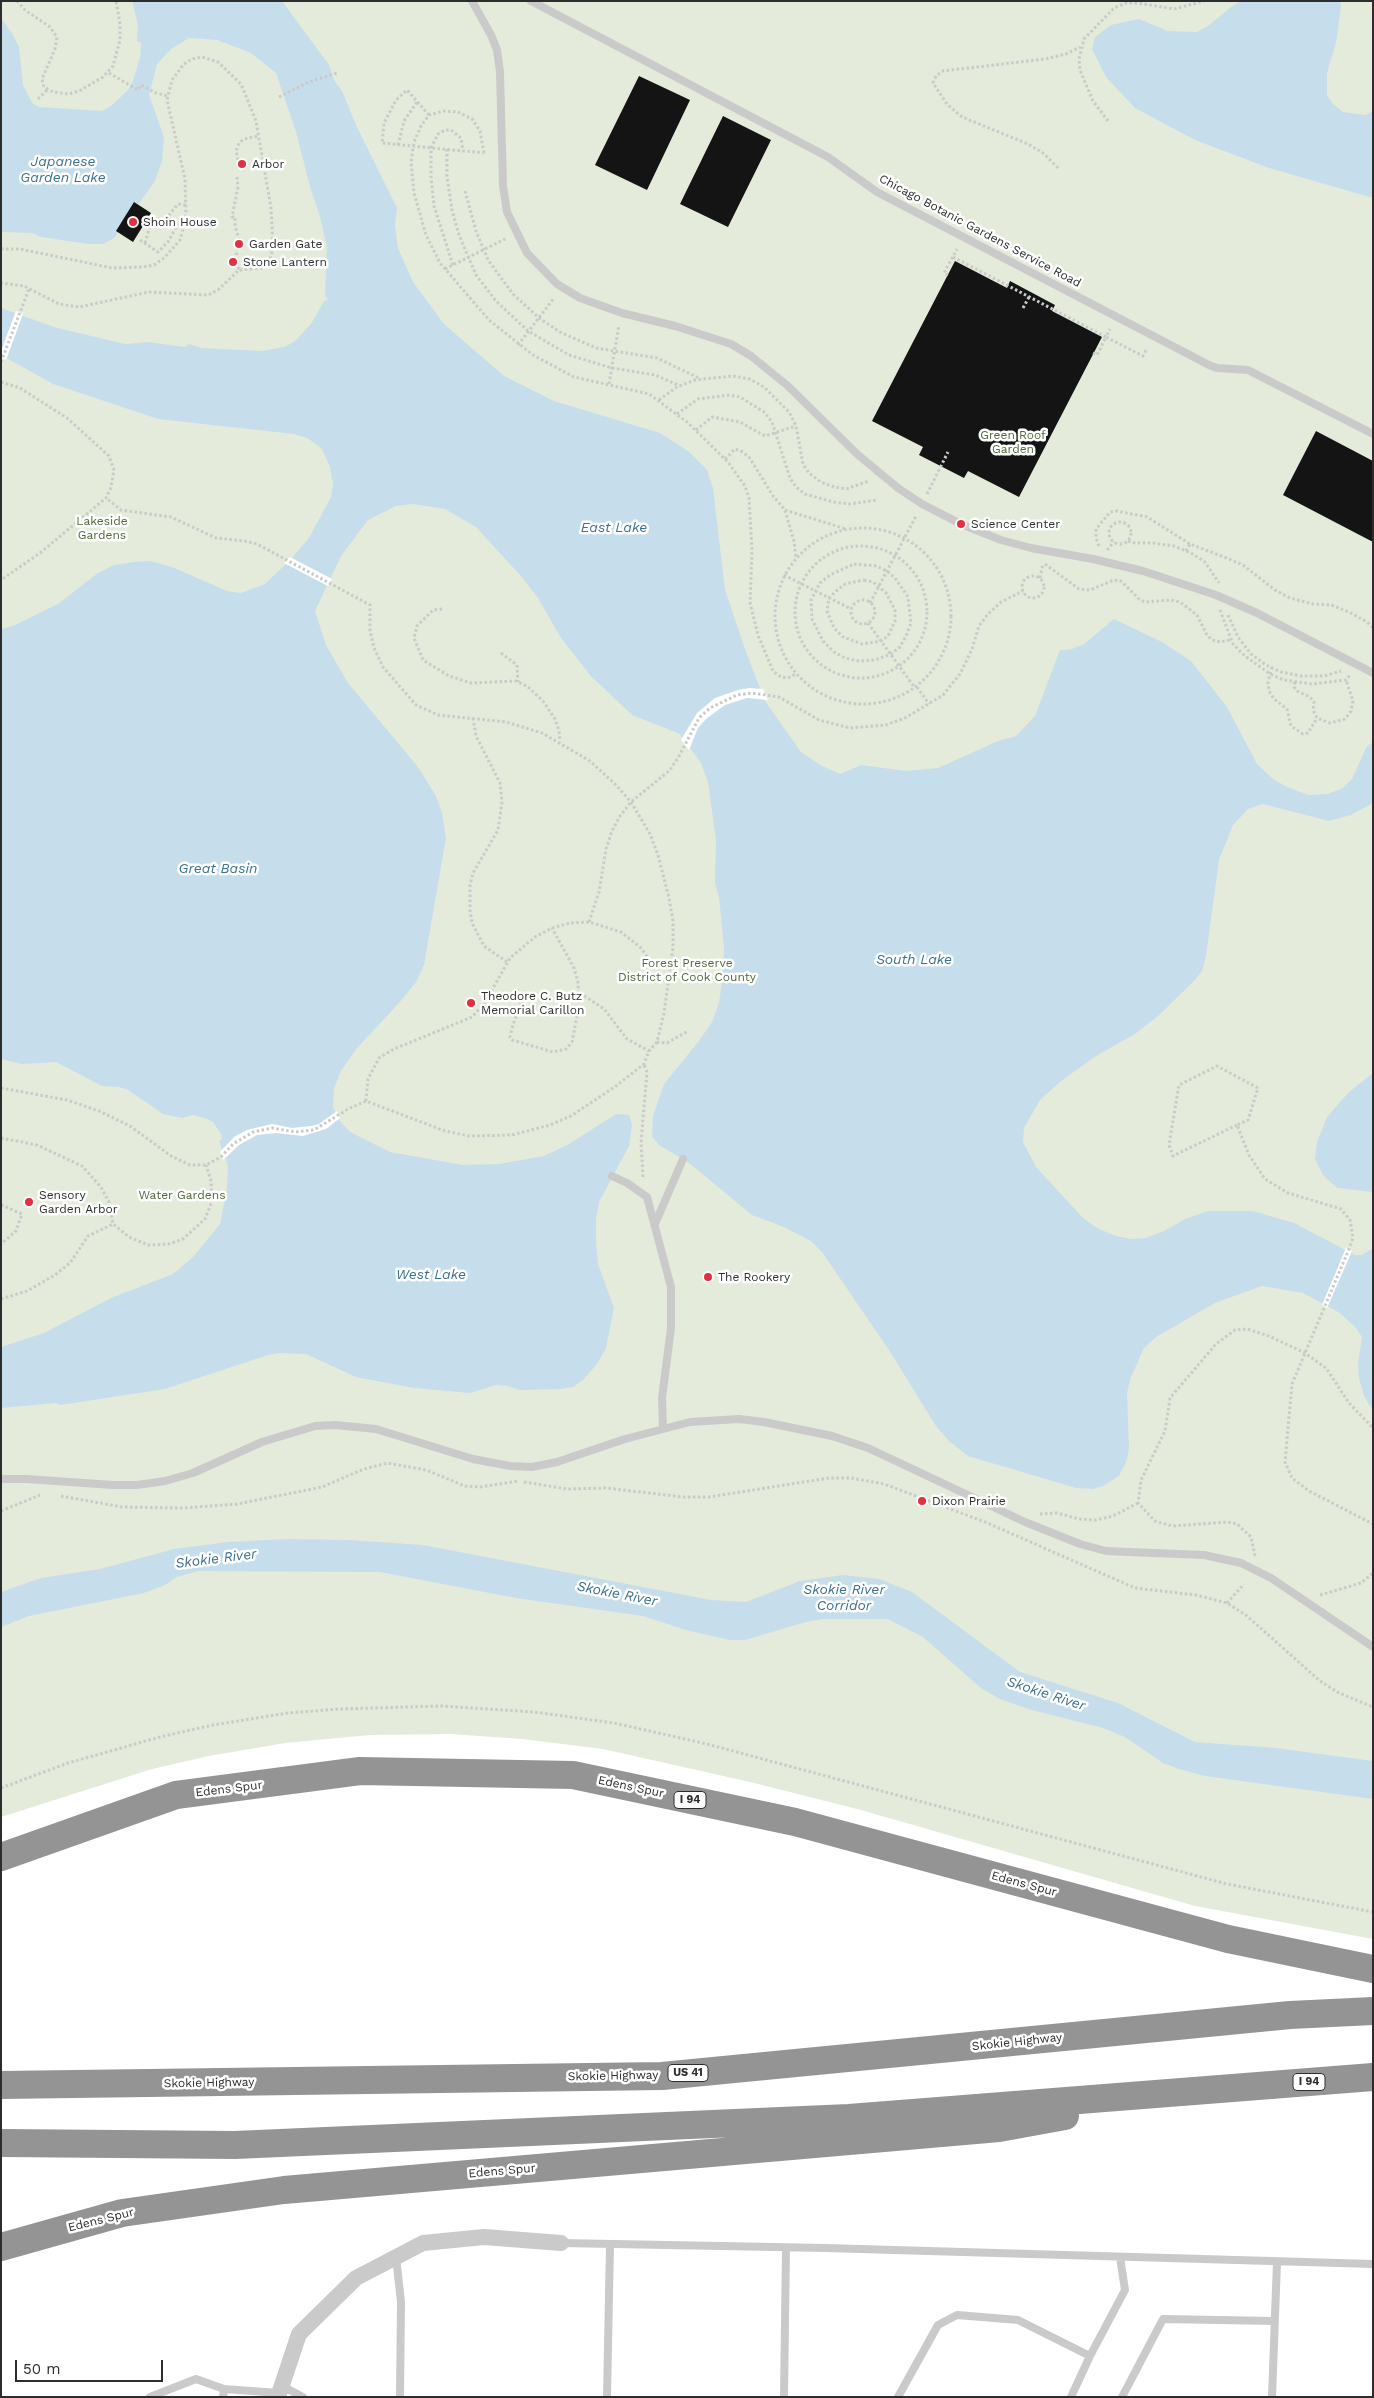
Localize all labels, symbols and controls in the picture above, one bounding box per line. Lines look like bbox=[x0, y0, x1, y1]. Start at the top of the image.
water label: Japanese Garden Lake bbox=[20, 154, 106, 186]
place label: Arbor bbox=[252, 157, 284, 171]
marker: Arbor bbox=[236, 158, 248, 170]
street label: Chicago Botanic Gardens Service Road bbox=[877, 171, 1083, 291]
place label: Shoin House bbox=[143, 215, 217, 229]
marker: Shoin House bbox=[127, 216, 139, 228]
place label: Garden Gate bbox=[249, 237, 322, 251]
marker: Garden Gate bbox=[233, 238, 245, 250]
place label: Stone Lantern bbox=[243, 255, 327, 269]
marker: Stone Lantern bbox=[227, 256, 239, 268]
park label: Green Roof Garden bbox=[980, 428, 1046, 456]
park label: Lakeside Gardens bbox=[76, 514, 128, 542]
place label: Science Center bbox=[971, 517, 1060, 531]
marker: Science Center bbox=[955, 518, 967, 530]
water label: East Lake bbox=[581, 520, 647, 536]
water label: Great Basin bbox=[179, 861, 257, 877]
water label: South Lake bbox=[876, 952, 952, 968]
park label: Forest Preserve District of Cook County bbox=[618, 956, 756, 984]
place label: Theodore C. Butz Memorial Carillon bbox=[481, 989, 584, 1017]
marker: Theodore C. Butz Memorial Carillon bbox=[465, 997, 477, 1009]
place label: Sensory Garden Arbor bbox=[39, 1188, 118, 1216]
park label: Water Gardens bbox=[139, 1188, 225, 1202]
marker: Sensory Garden Arbor bbox=[23, 1196, 35, 1208]
water label: West Lake bbox=[396, 1267, 466, 1283]
place label: The Rookery bbox=[718, 1270, 790, 1284]
marker: The Rookery bbox=[702, 1271, 714, 1283]
place label: Dixon Prairie bbox=[932, 1494, 1006, 1508]
marker: Dixon Prairie bbox=[916, 1495, 928, 1507]
water label: Skokie River bbox=[174, 1546, 258, 1572]
water label: Skokie River bbox=[575, 1578, 659, 1610]
water label: Skokie River Corridor bbox=[803, 1582, 885, 1614]
water label: Skokie River bbox=[1005, 1673, 1087, 1715]
street label: Edens Spur bbox=[597, 1773, 665, 1801]
street label: Edens Spur bbox=[195, 1778, 263, 1800]
road number: I 94 bbox=[674, 1792, 706, 1808]
street label: Edens Spur bbox=[990, 1868, 1058, 1900]
street label: Skokie Highway bbox=[971, 2030, 1063, 2054]
road number: US 41 bbox=[668, 2064, 708, 2082]
street label: Skokie Highway bbox=[568, 2068, 658, 2084]
road number: I 94 bbox=[1293, 2074, 1325, 2090]
street label: Skokie Highway bbox=[164, 2075, 254, 2091]
street label: Edens Spur bbox=[468, 2161, 536, 2181]
street label: Edens Spur bbox=[67, 2205, 135, 2235]
scale bar bbox=[18, 2350, 165, 2382]
text: 50 m bbox=[23, 2360, 60, 2378]

